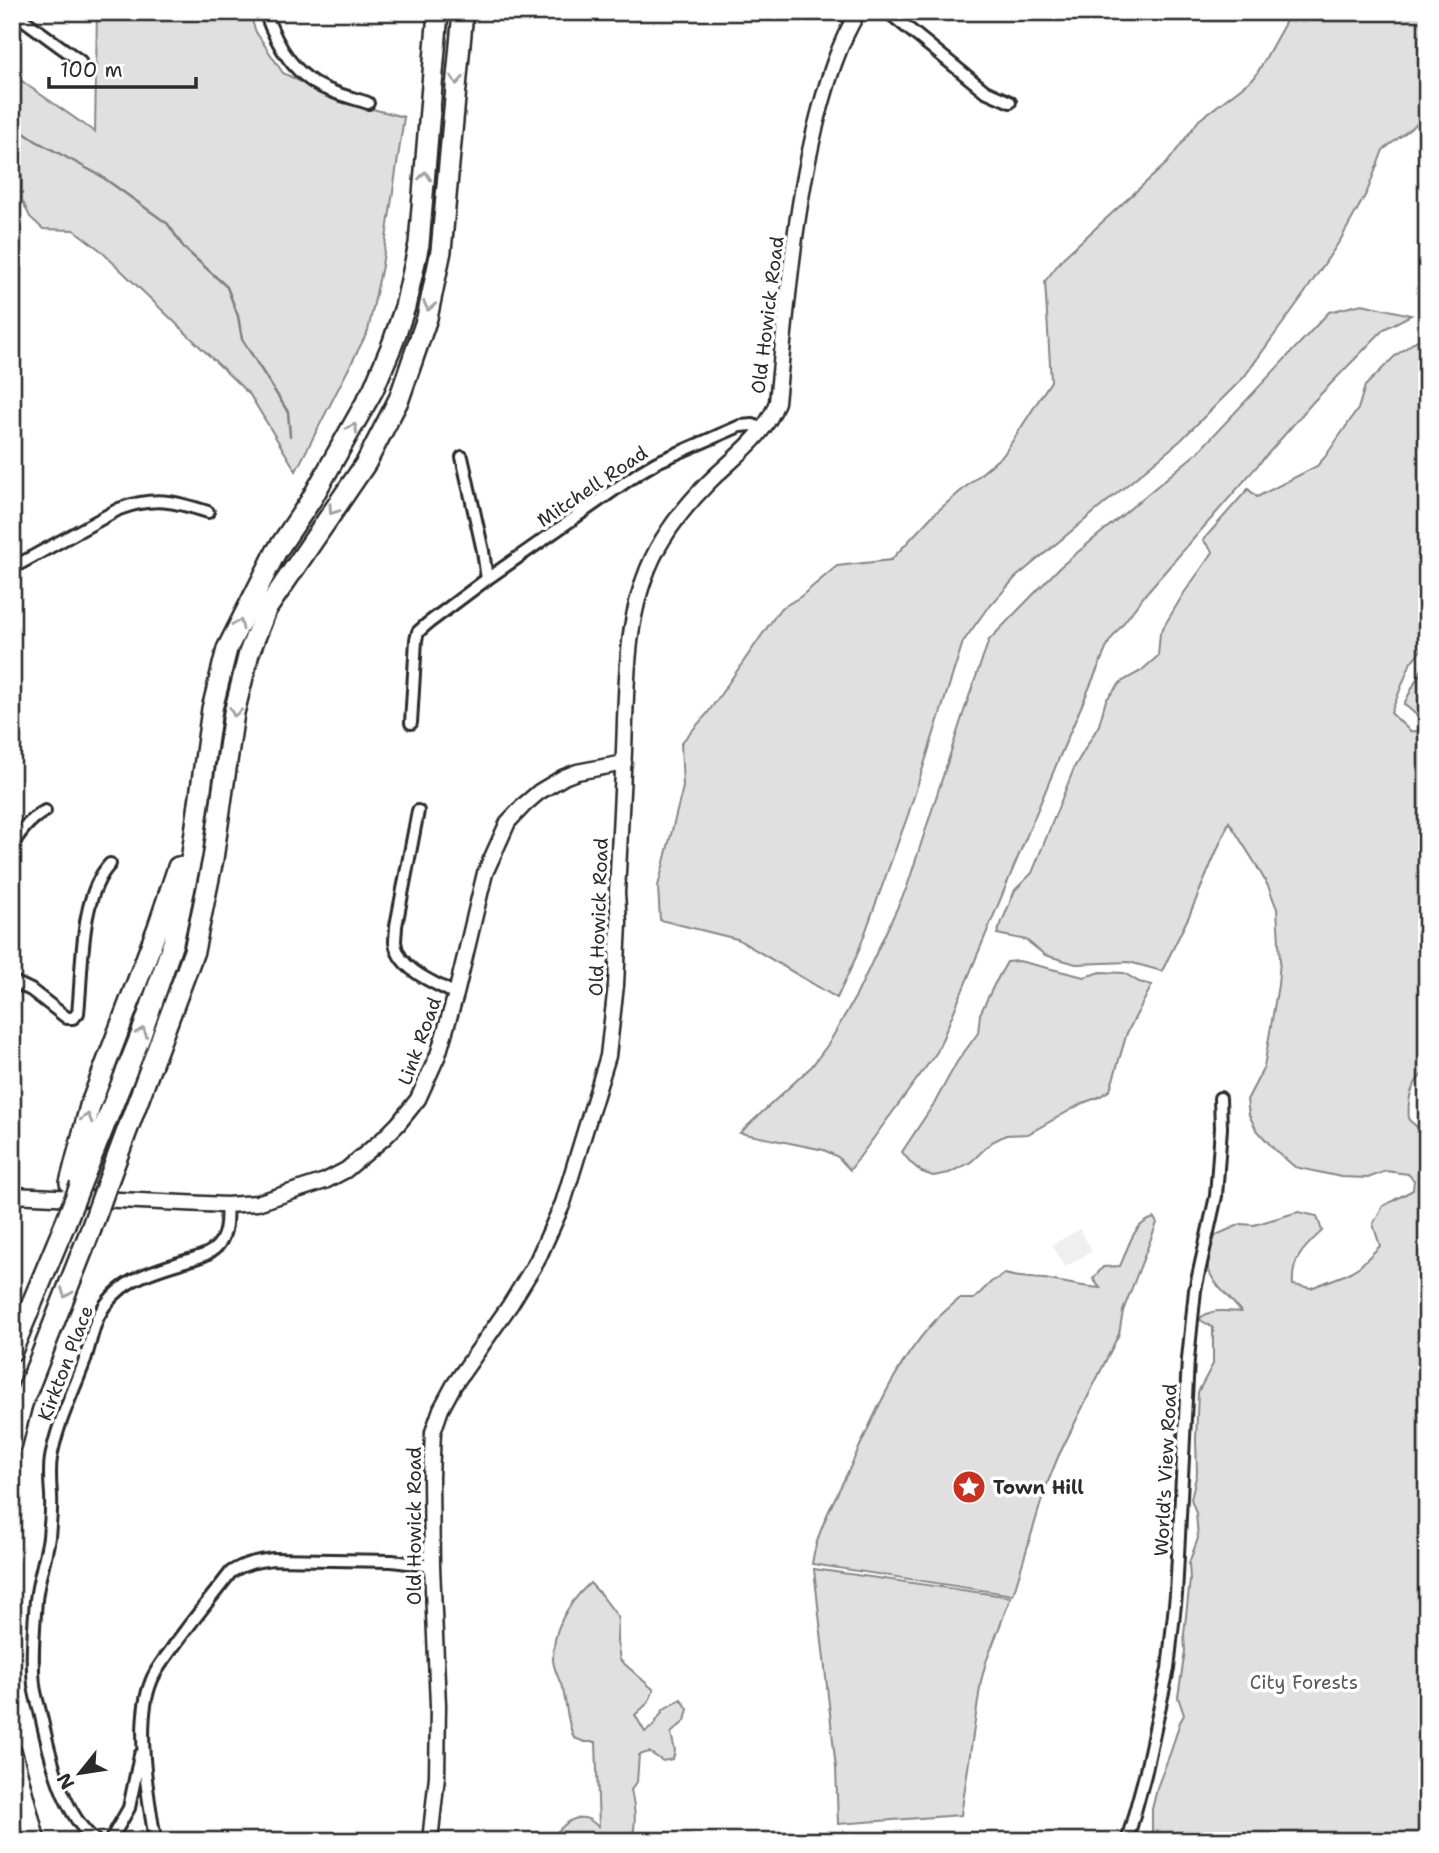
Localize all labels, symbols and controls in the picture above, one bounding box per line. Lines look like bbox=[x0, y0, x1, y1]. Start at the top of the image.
scale bar bbox=[49, 46, 196, 90]
text: 100 m bbox=[60, 56, 123, 84]
one-way arrow bbox=[450, 75, 465, 86]
one-way arrow bbox=[417, 170, 432, 181]
street label: Old Howick Road bbox=[745, 235, 790, 395]
one-way arrow bbox=[423, 300, 438, 312]
one-way arrow bbox=[344, 422, 358, 435]
street label: Mitchell Road bbox=[532, 440, 652, 533]
one-way arrow bbox=[329, 502, 341, 515]
one-way arrow bbox=[231, 619, 245, 631]
one-way arrow bbox=[228, 706, 243, 718]
street label: Old Howick Road bbox=[583, 837, 614, 997]
street label: Link Road bbox=[392, 994, 447, 1089]
one-way arrow bbox=[134, 1026, 148, 1038]
one-way arrow bbox=[78, 1112, 93, 1124]
one-way arrow bbox=[60, 1286, 74, 1298]
street label: Kirkton Place bbox=[32, 1302, 99, 1424]
street label: World's View Road bbox=[1148, 1383, 1183, 1557]
street label: Old Howick Road bbox=[402, 1447, 427, 1605]
place icon: Town Hill bbox=[950, 1468, 988, 1506]
place label: Town Hill bbox=[993, 1475, 1084, 1500]
park label: City Forests bbox=[1250, 1670, 1358, 1695]
north arrow bbox=[46, 1738, 116, 1808]
text: N bbox=[51, 1768, 80, 1794]

